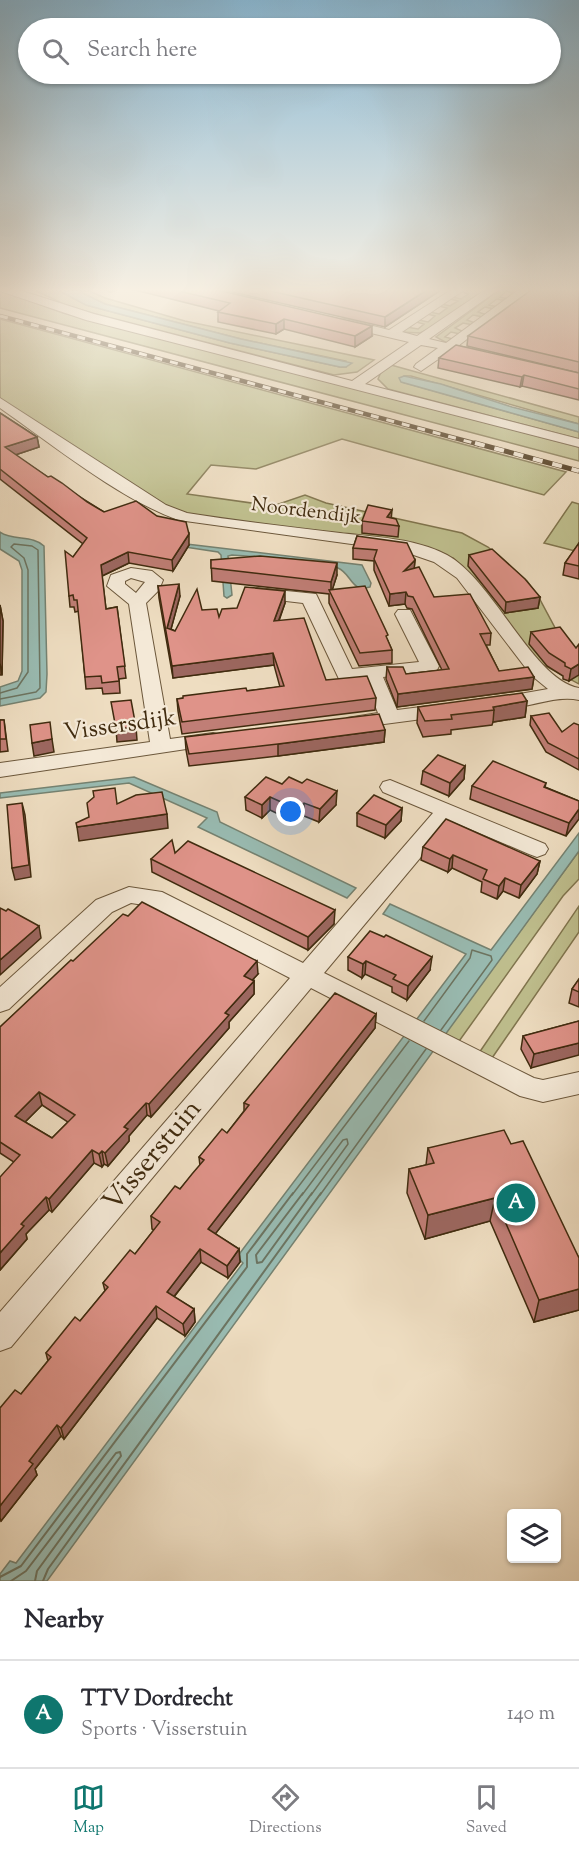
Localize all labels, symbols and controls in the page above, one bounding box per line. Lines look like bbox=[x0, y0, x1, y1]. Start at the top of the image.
search box bbox=[18, 18, 561, 84]
icon: search bbox=[39, 35, 72, 68]
text: Search here bbox=[87, 35, 197, 67]
street label: Noordendijk bbox=[249, 491, 363, 533]
street label: Vissersdijk bbox=[62, 701, 178, 751]
your location bbox=[276, 797, 305, 826]
street label: Visserstuin bbox=[94, 1091, 212, 1221]
pin: A bbox=[496, 1180, 536, 1226]
map controls bbox=[507, 1509, 561, 1563]
button: layers bbox=[507, 1509, 561, 1563]
text: Nearby bbox=[24, 1602, 104, 1639]
text: TTV Dordrecht bbox=[81, 1684, 233, 1716]
text: A bbox=[35, 1700, 52, 1729]
text: 140 m bbox=[507, 1700, 555, 1729]
text: Sports · Visserstuin bbox=[81, 1716, 248, 1745]
tab: Map bbox=[72, 1781, 105, 1840]
tab: Directions bbox=[249, 1781, 322, 1840]
tab: Saved bbox=[466, 1781, 507, 1840]

